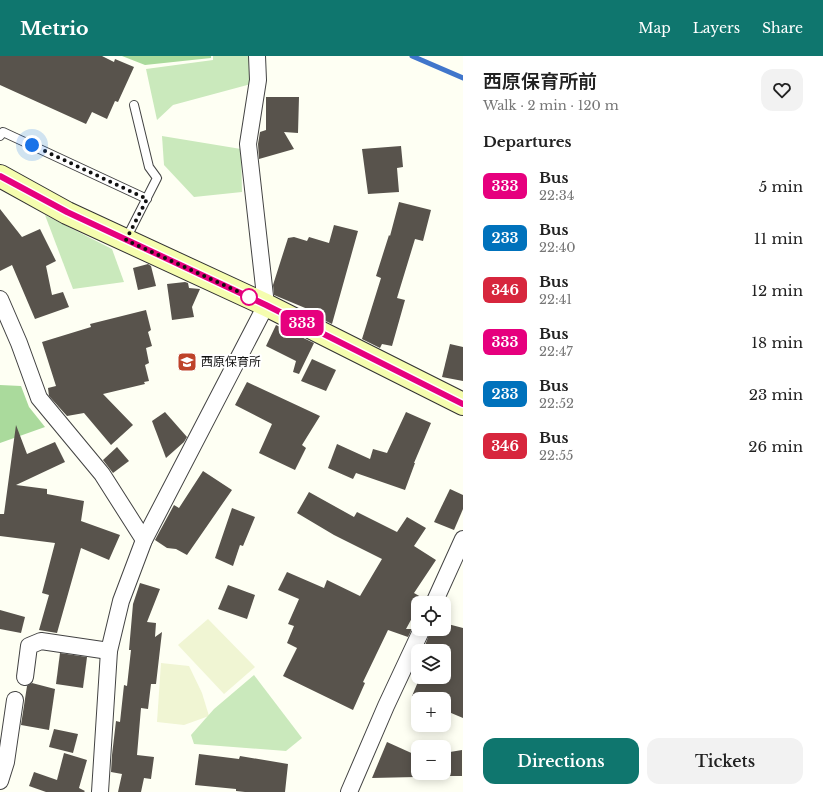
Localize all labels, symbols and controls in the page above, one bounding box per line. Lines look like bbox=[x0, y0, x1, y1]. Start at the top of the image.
text: Metrio bbox=[20, 17, 89, 40]
text: Map bbox=[638, 19, 671, 37]
text: Layers bbox=[693, 19, 740, 37]
text: Share bbox=[762, 19, 803, 37]
button: heart bbox=[761, 69, 803, 111]
text: 西原保育所前 bbox=[483, 70, 597, 93]
text: Walk · 2 min · 120 m bbox=[483, 97, 619, 114]
text: Departures bbox=[483, 132, 572, 151]
your location bbox=[22, 135, 42, 155]
text: Bus bbox=[539, 168, 569, 187]
text: 333 bbox=[492, 177, 518, 195]
text: 5 min bbox=[759, 177, 803, 196]
text: 22:34 bbox=[539, 187, 574, 204]
text: Bus bbox=[539, 220, 569, 239]
text: 233 bbox=[492, 229, 518, 247]
text: 11 min bbox=[754, 229, 803, 248]
text: 22:40 bbox=[539, 239, 576, 256]
text: Bus bbox=[539, 272, 569, 291]
text: 346 bbox=[491, 281, 519, 299]
text: 12 min bbox=[751, 281, 803, 300]
unlabelled marker bbox=[240, 288, 258, 306]
text: 22:41 bbox=[539, 291, 572, 308]
line badge: 333 bbox=[279, 310, 325, 336]
text: 333 bbox=[289, 314, 315, 332]
text: Bus bbox=[539, 324, 569, 343]
text: 333 bbox=[492, 333, 518, 351]
text: 18 min bbox=[751, 333, 803, 352]
text: 22:47 bbox=[539, 343, 573, 360]
school or university icon: 西原保育所 bbox=[176, 351, 198, 373]
place label: 西原保育所 bbox=[201, 354, 261, 369]
text: Bus bbox=[539, 376, 569, 395]
text: 233 bbox=[492, 385, 518, 403]
text: 23 min bbox=[749, 385, 803, 404]
text: 22:52 bbox=[539, 395, 574, 412]
text: Bus bbox=[539, 428, 569, 447]
text: 346 bbox=[491, 437, 519, 455]
text: 26 min bbox=[748, 437, 803, 456]
text: 22:55 bbox=[539, 447, 574, 464]
map controls bbox=[411, 596, 451, 780]
button: locate bbox=[411, 596, 451, 636]
button: layers bbox=[411, 644, 451, 684]
button: + bbox=[411, 692, 451, 732]
button: Directions bbox=[483, 738, 639, 784]
button: Tickets bbox=[647, 738, 803, 784]
button: − bbox=[411, 740, 451, 780]

